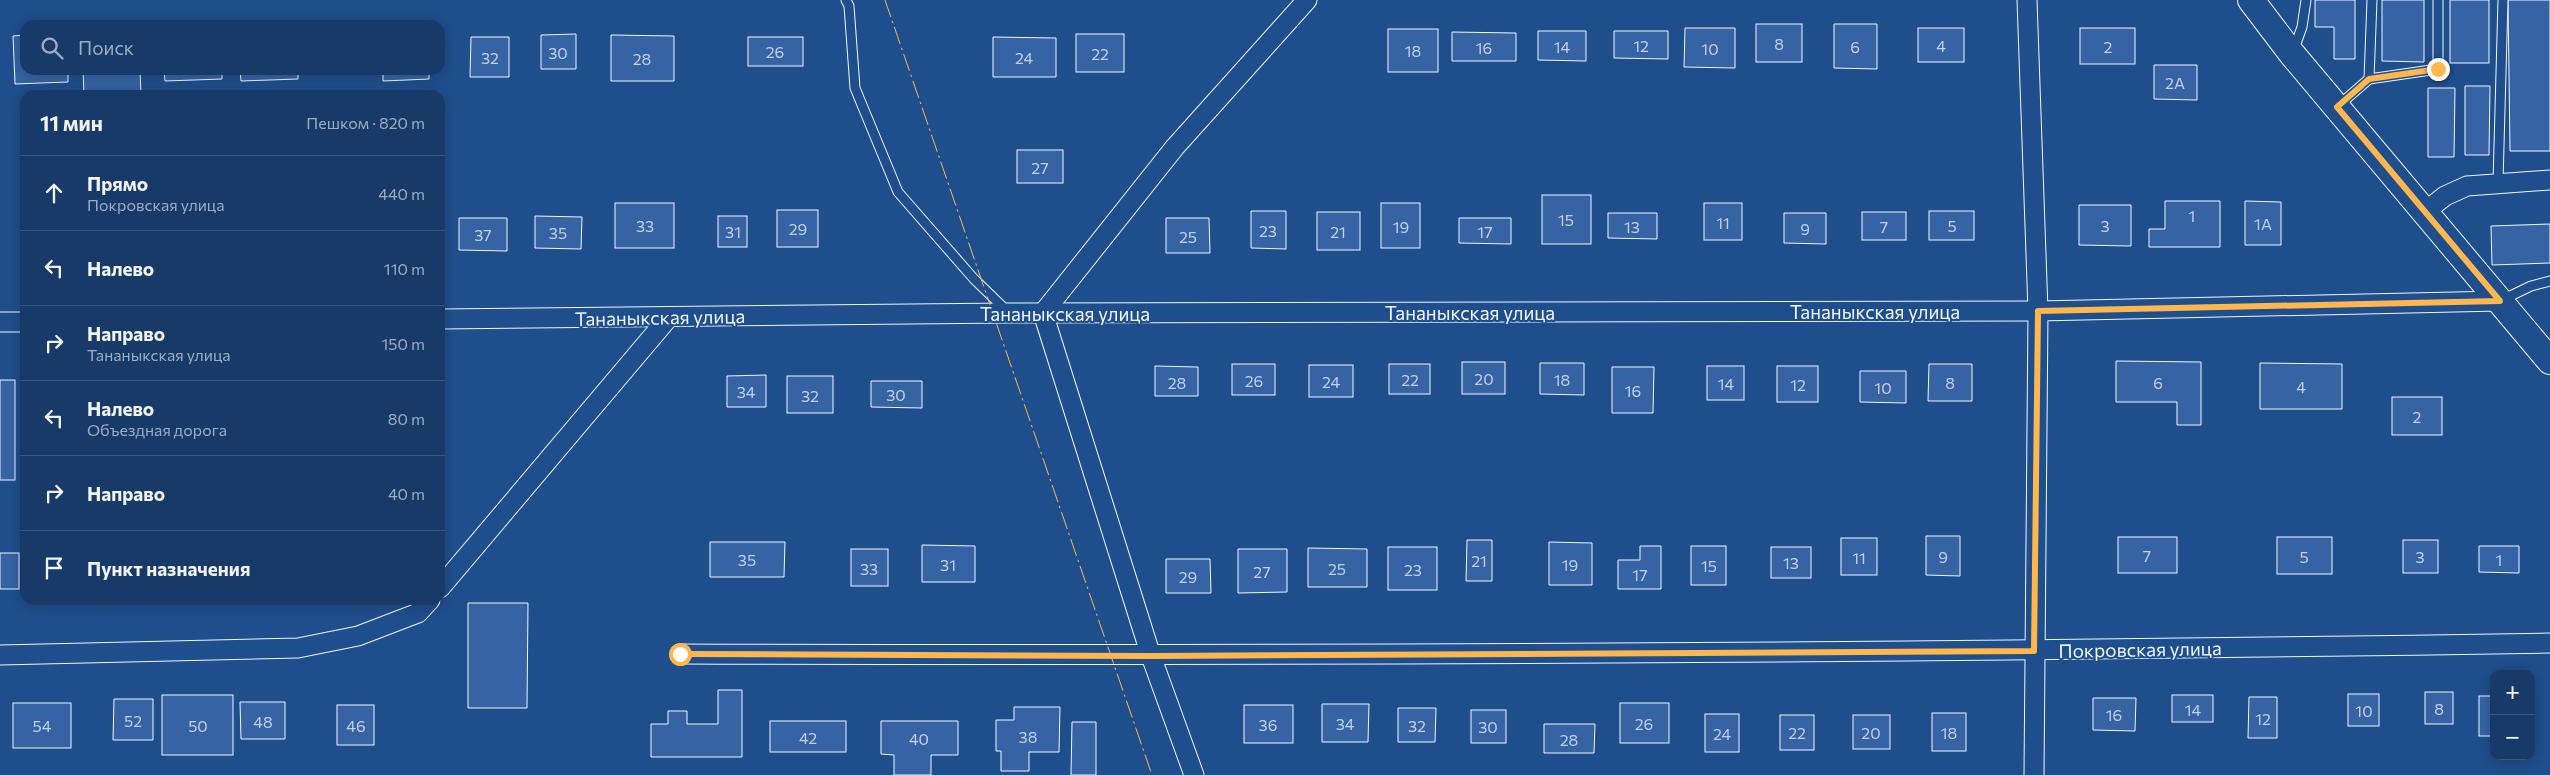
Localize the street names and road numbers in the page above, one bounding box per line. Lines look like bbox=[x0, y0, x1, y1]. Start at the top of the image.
street label: Тананыкская улица bbox=[1790, 300, 1960, 323]
street label: Тананыкская улица bbox=[1385, 301, 1555, 324]
street label: Тананыкская улица bbox=[980, 302, 1150, 325]
street label: Тананыкская улица bbox=[575, 304, 745, 330]
street label: Покровская улица bbox=[2058, 636, 2222, 662]

